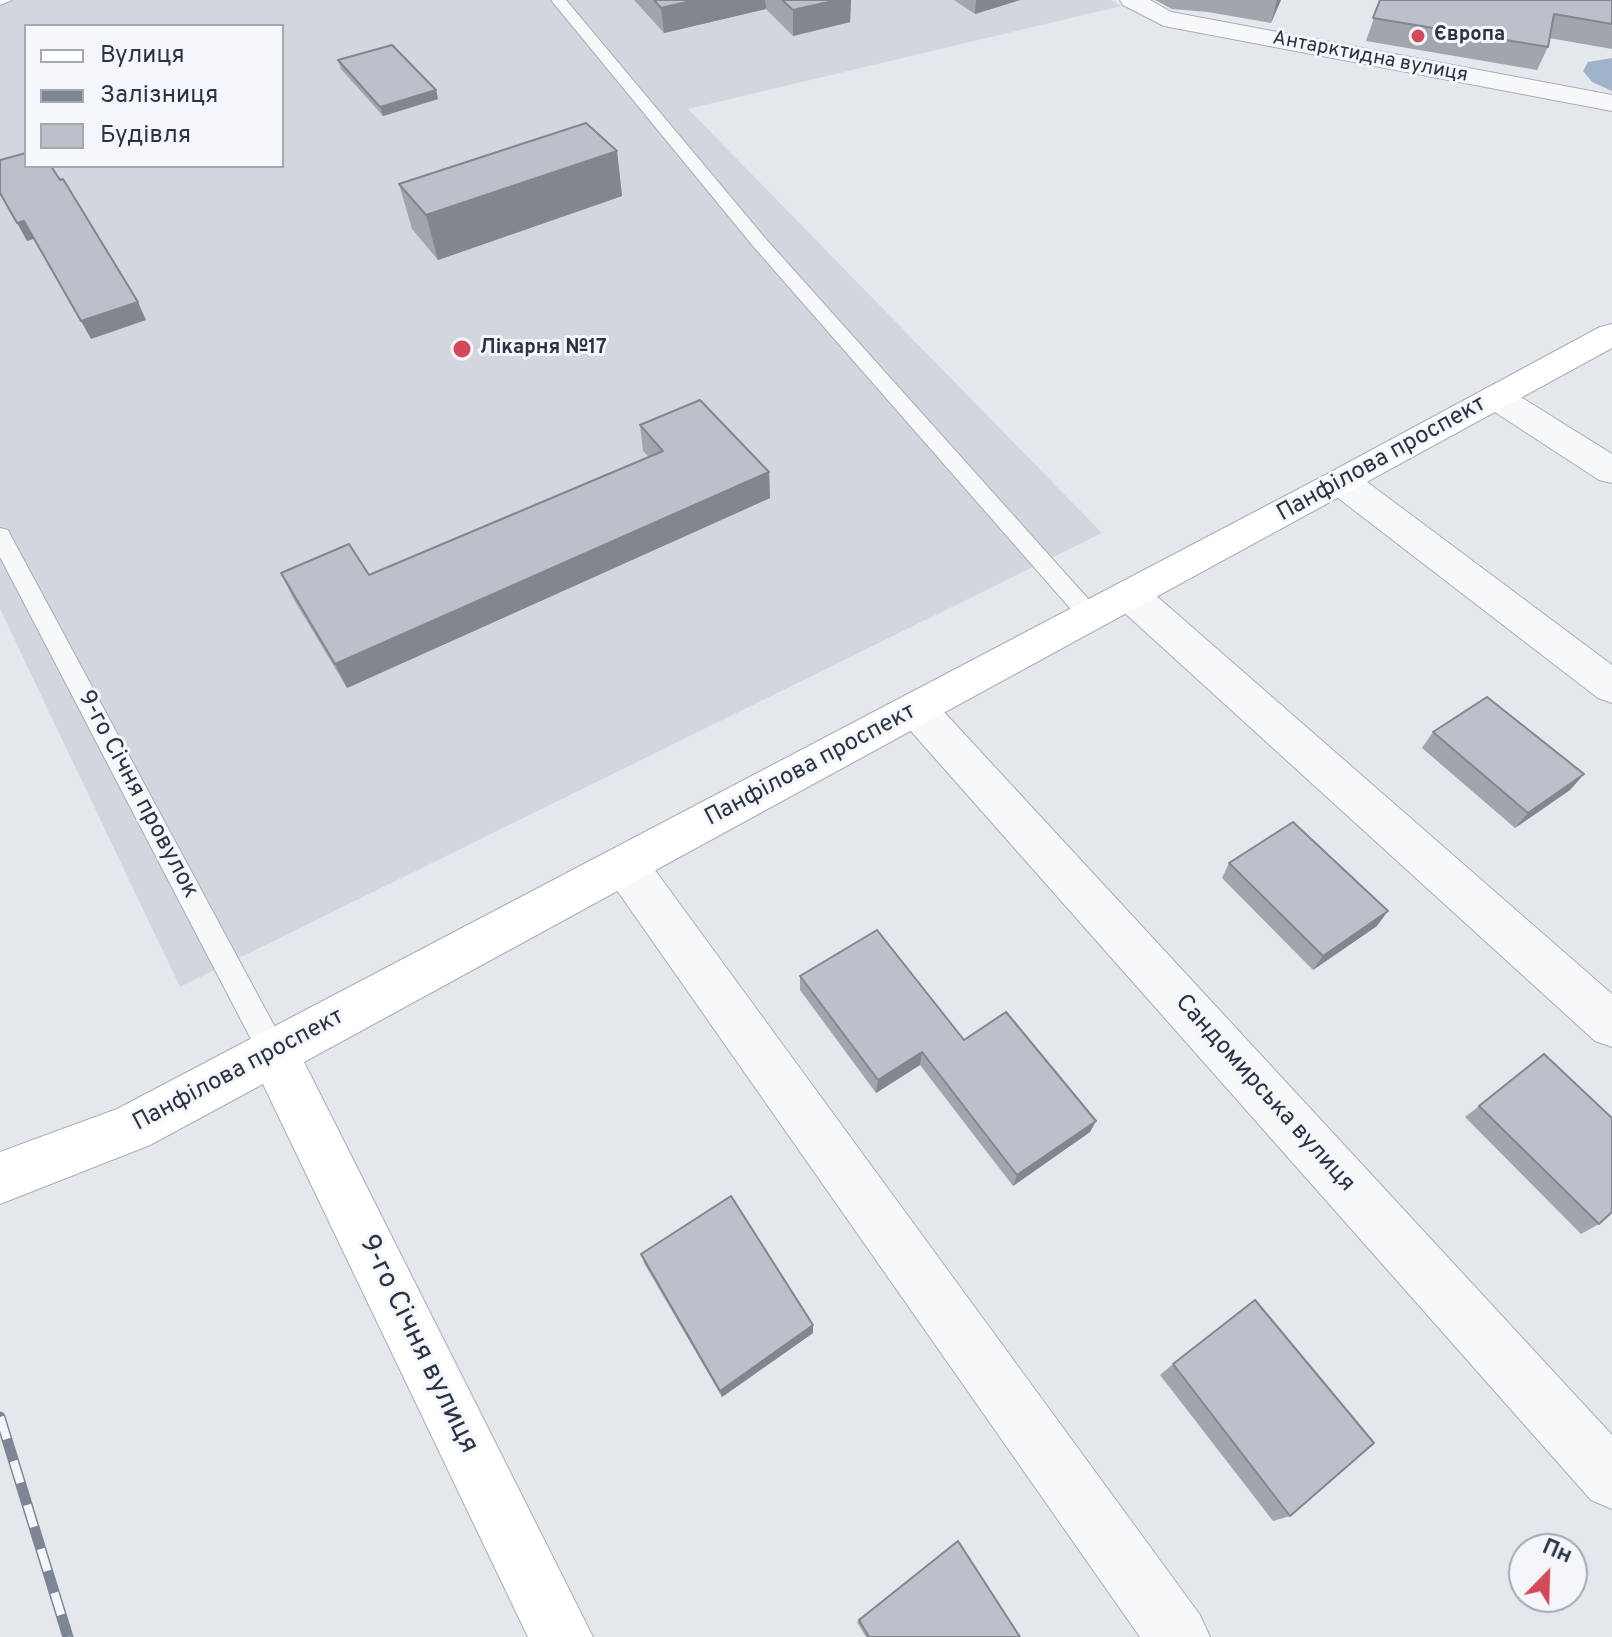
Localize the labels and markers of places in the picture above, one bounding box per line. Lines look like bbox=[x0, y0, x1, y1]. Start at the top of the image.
place label: Європа bbox=[1434, 24, 1505, 48]
marker: Європа bbox=[1409, 27, 1427, 45]
place label: Лікарня №17 bbox=[480, 337, 607, 361]
marker: Лікарня №17 bbox=[451, 338, 473, 360]

